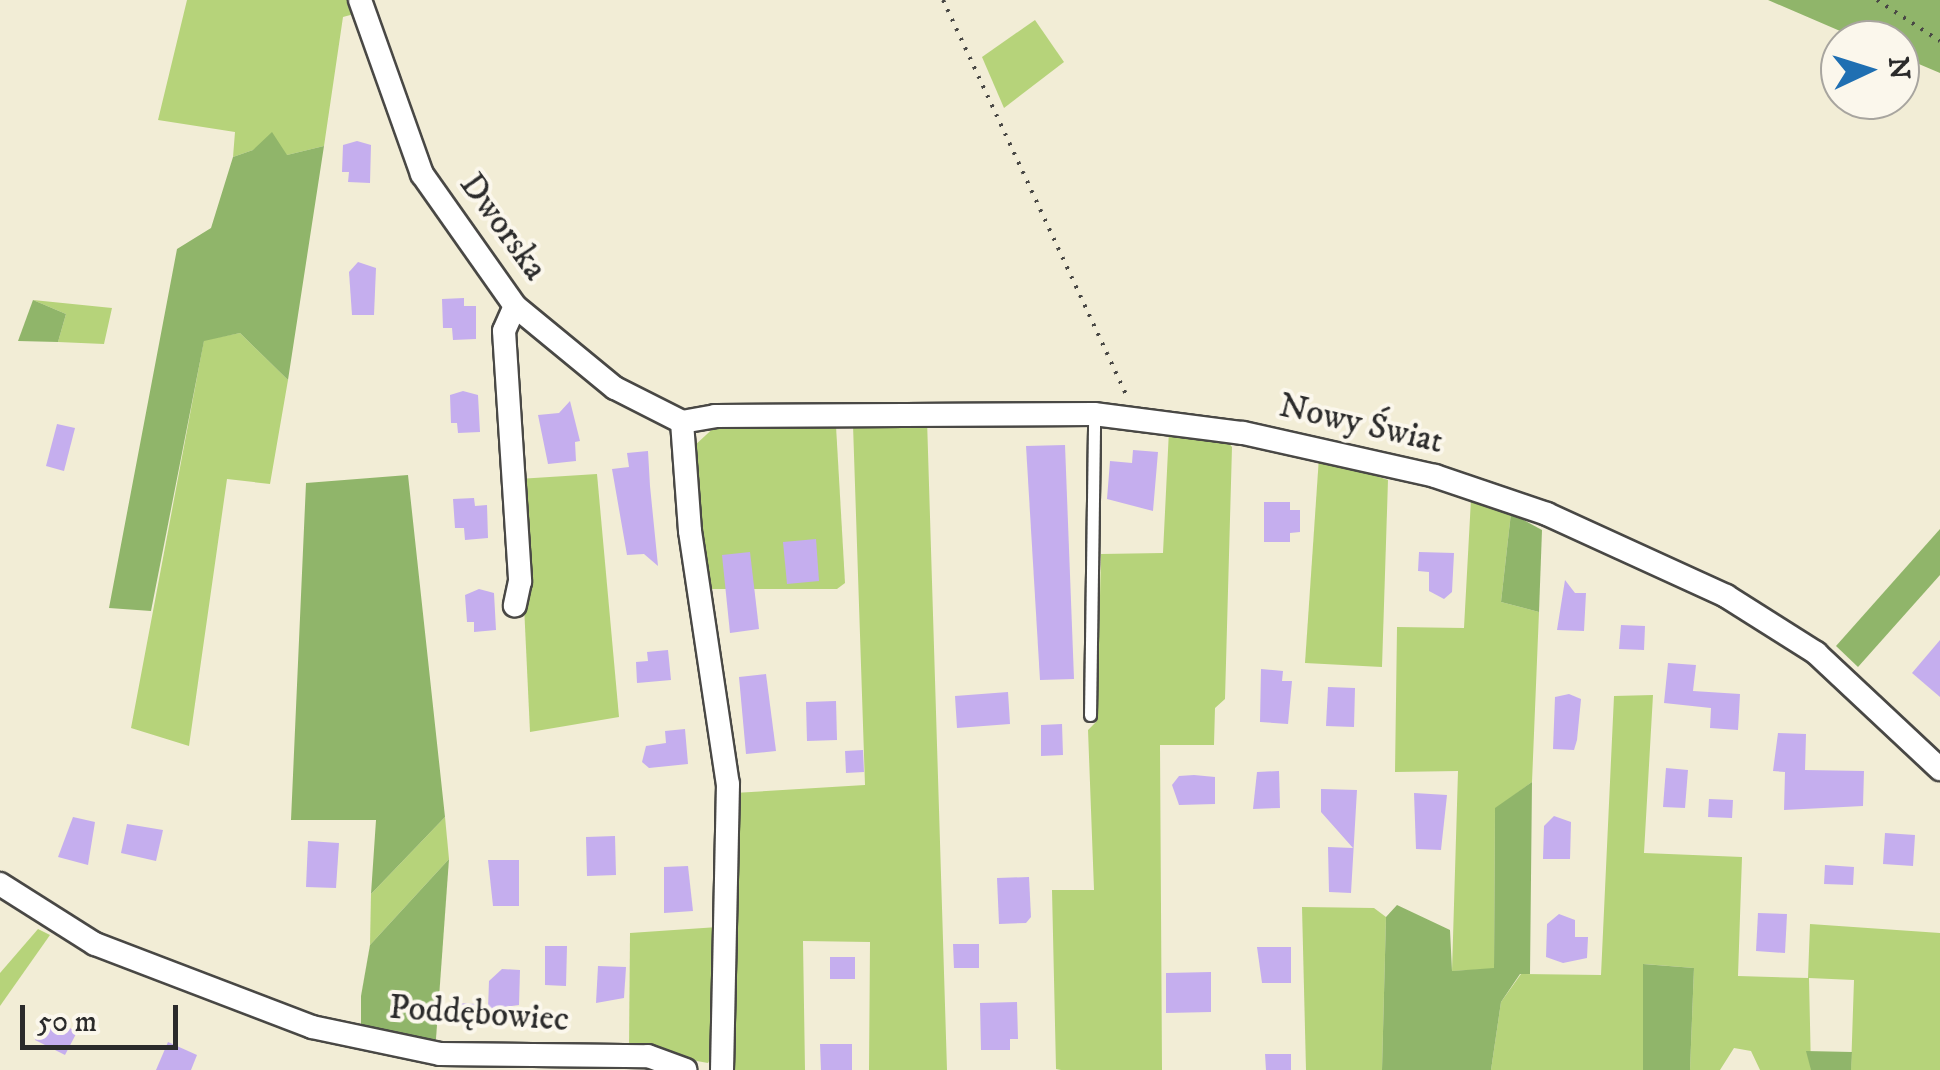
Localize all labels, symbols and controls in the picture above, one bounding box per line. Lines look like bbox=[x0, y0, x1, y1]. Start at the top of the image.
north arrow bbox=[1820, 20, 1920, 120]
text: N bbox=[1880, 55, 1917, 81]
street label: Dworska bbox=[450, 165, 556, 289]
street label: Nowy Świat bbox=[1275, 385, 1447, 463]
scale bar bbox=[25, 985, 182, 1047]
street label: Poddębowiec bbox=[388, 987, 570, 1041]
text: 50 m bbox=[37, 1004, 97, 1041]

